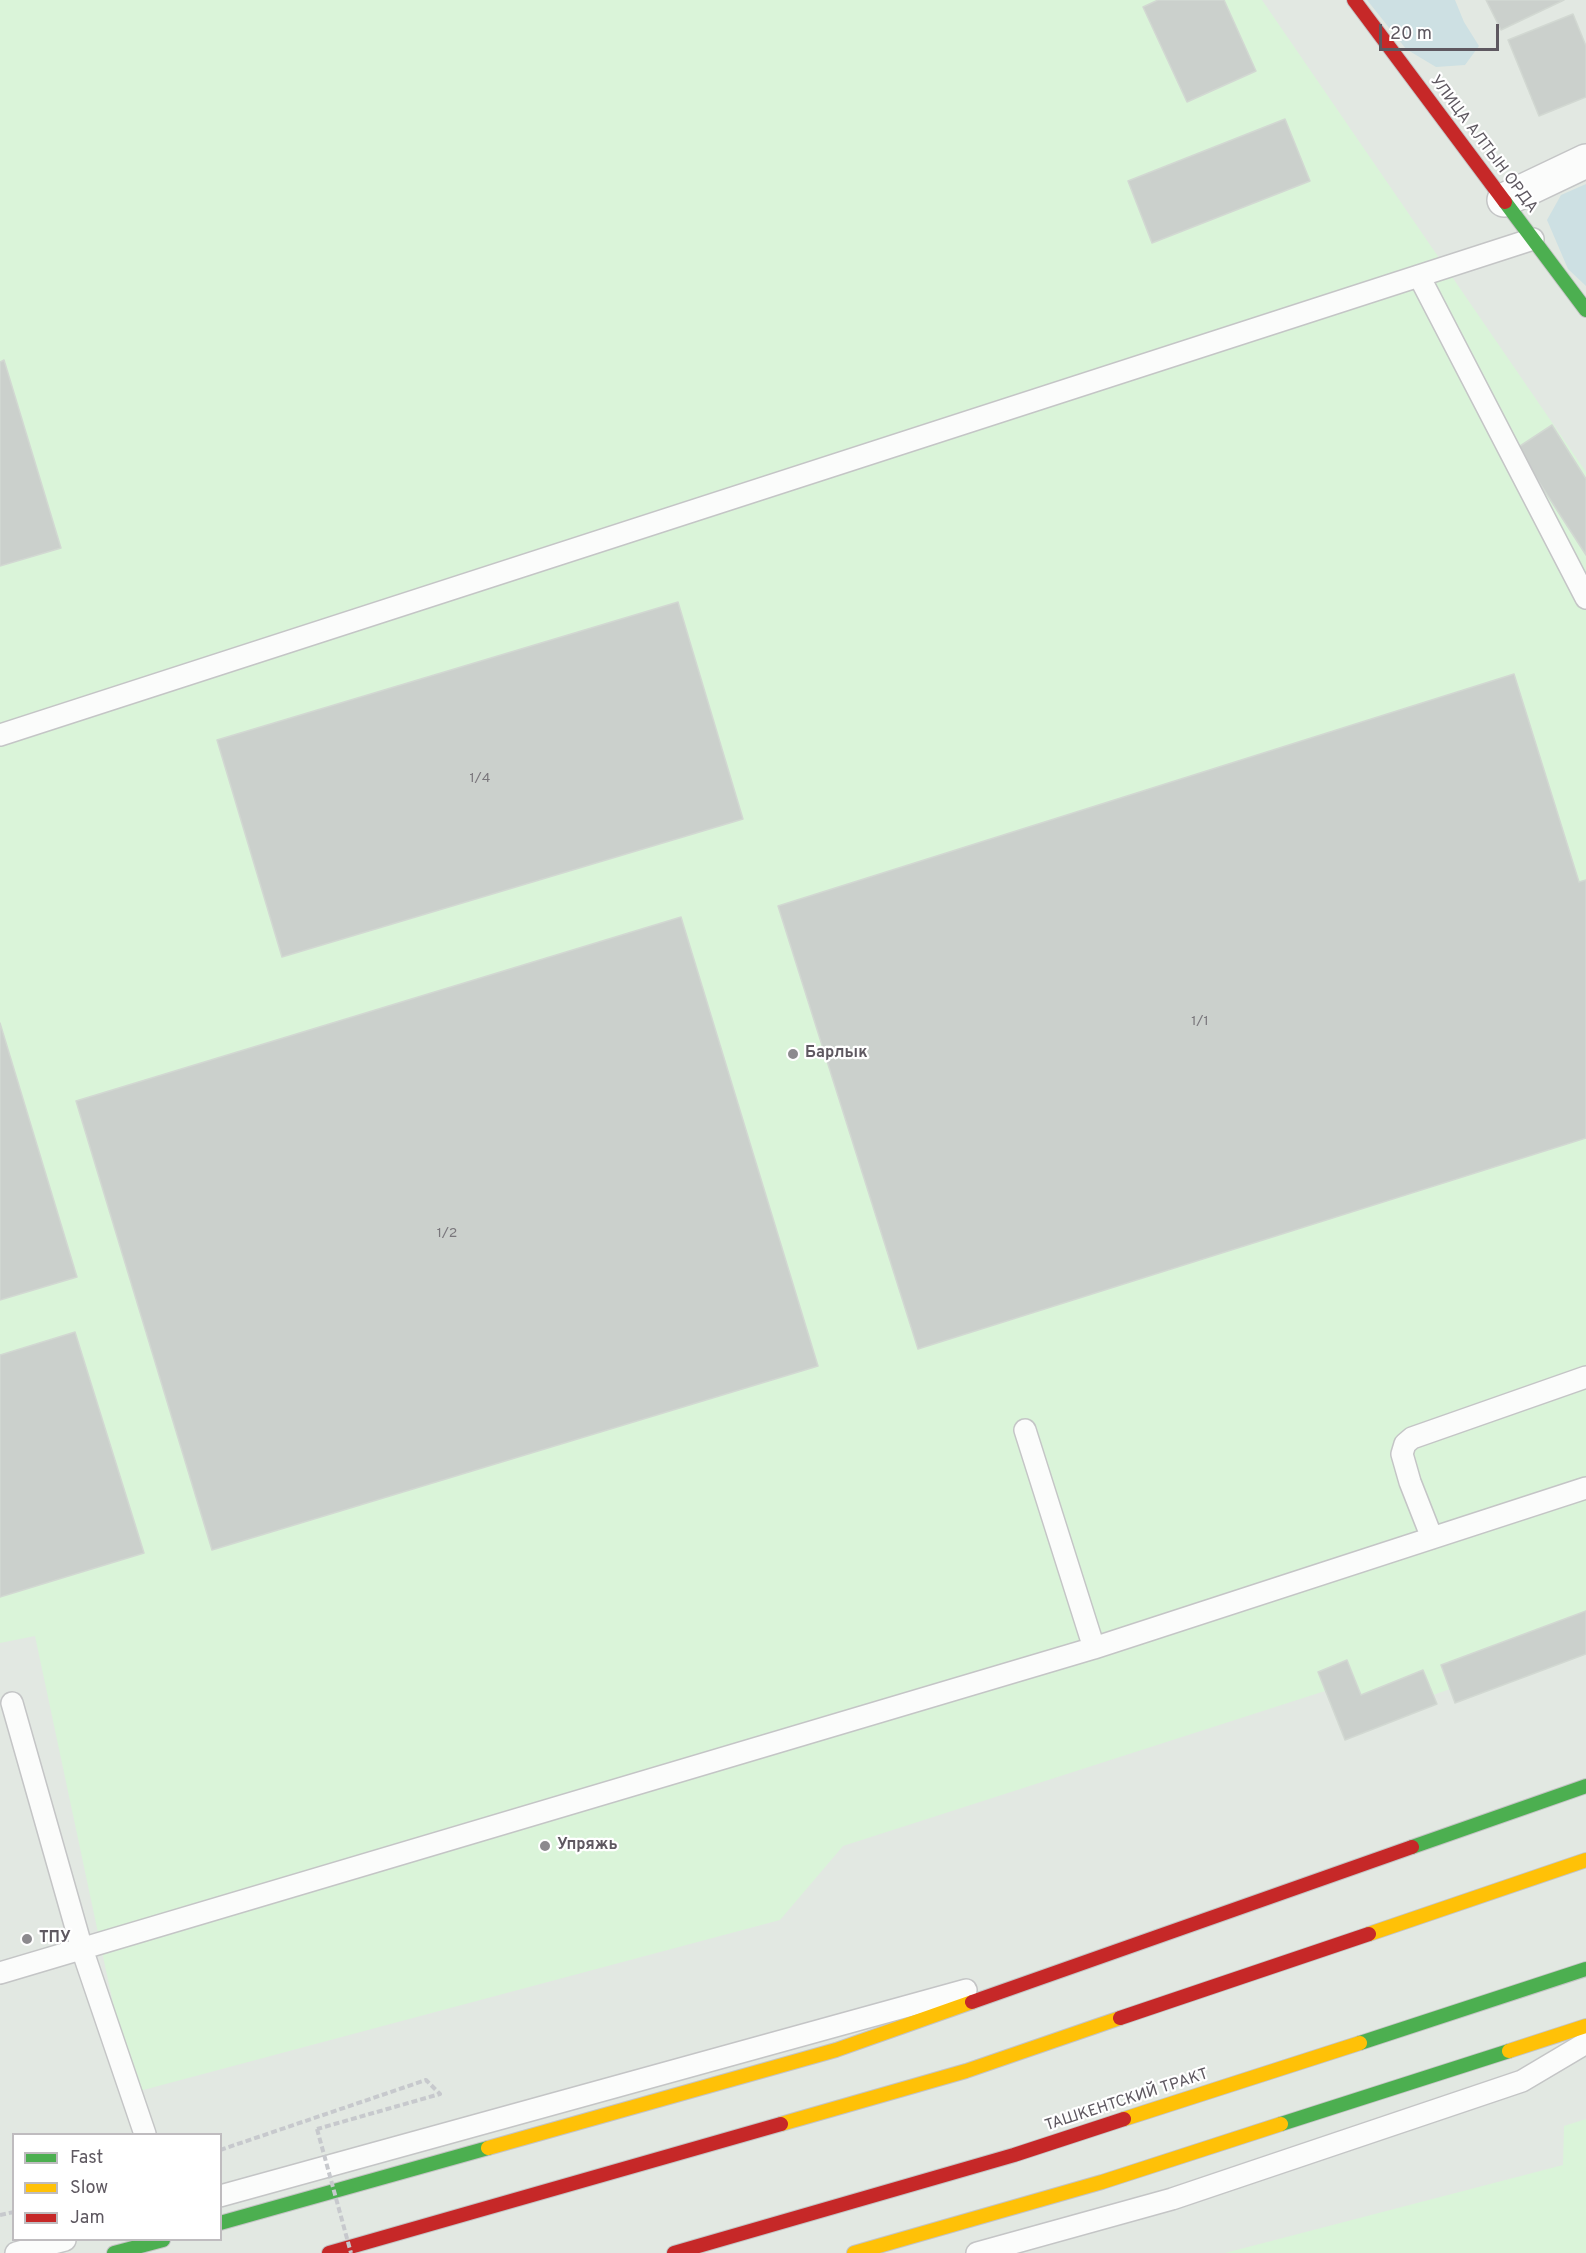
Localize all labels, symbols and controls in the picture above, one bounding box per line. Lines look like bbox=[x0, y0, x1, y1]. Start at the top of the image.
scale bar bbox=[1382, 12, 1502, 50]
text: 20 m bbox=[1390, 23, 1432, 46]
street label: УЛИЦА АЛТЫН ОРДА bbox=[1425, 72, 1541, 218]
house number: 1/4 bbox=[470, 771, 490, 787]
house number: 1/1 bbox=[1191, 1014, 1209, 1030]
place label: Барлык bbox=[805, 1044, 868, 1064]
marker: Барлык bbox=[786, 1047, 800, 1061]
house number: 1/2 bbox=[437, 1226, 457, 1242]
place label: Упряжь bbox=[557, 1836, 618, 1856]
marker: Упряжь bbox=[538, 1839, 552, 1853]
place label: ТПУ bbox=[39, 1929, 71, 1949]
marker: ТПУ bbox=[20, 1932, 34, 1946]
street label: ТАШКЕНТСКИЙ ТРАКТ bbox=[1043, 2065, 1211, 2137]
legend bbox=[12, 2133, 222, 2241]
text: Fast bbox=[70, 2147, 103, 2170]
text: Slow bbox=[70, 2177, 108, 2200]
text: Jam bbox=[70, 2207, 105, 2230]

